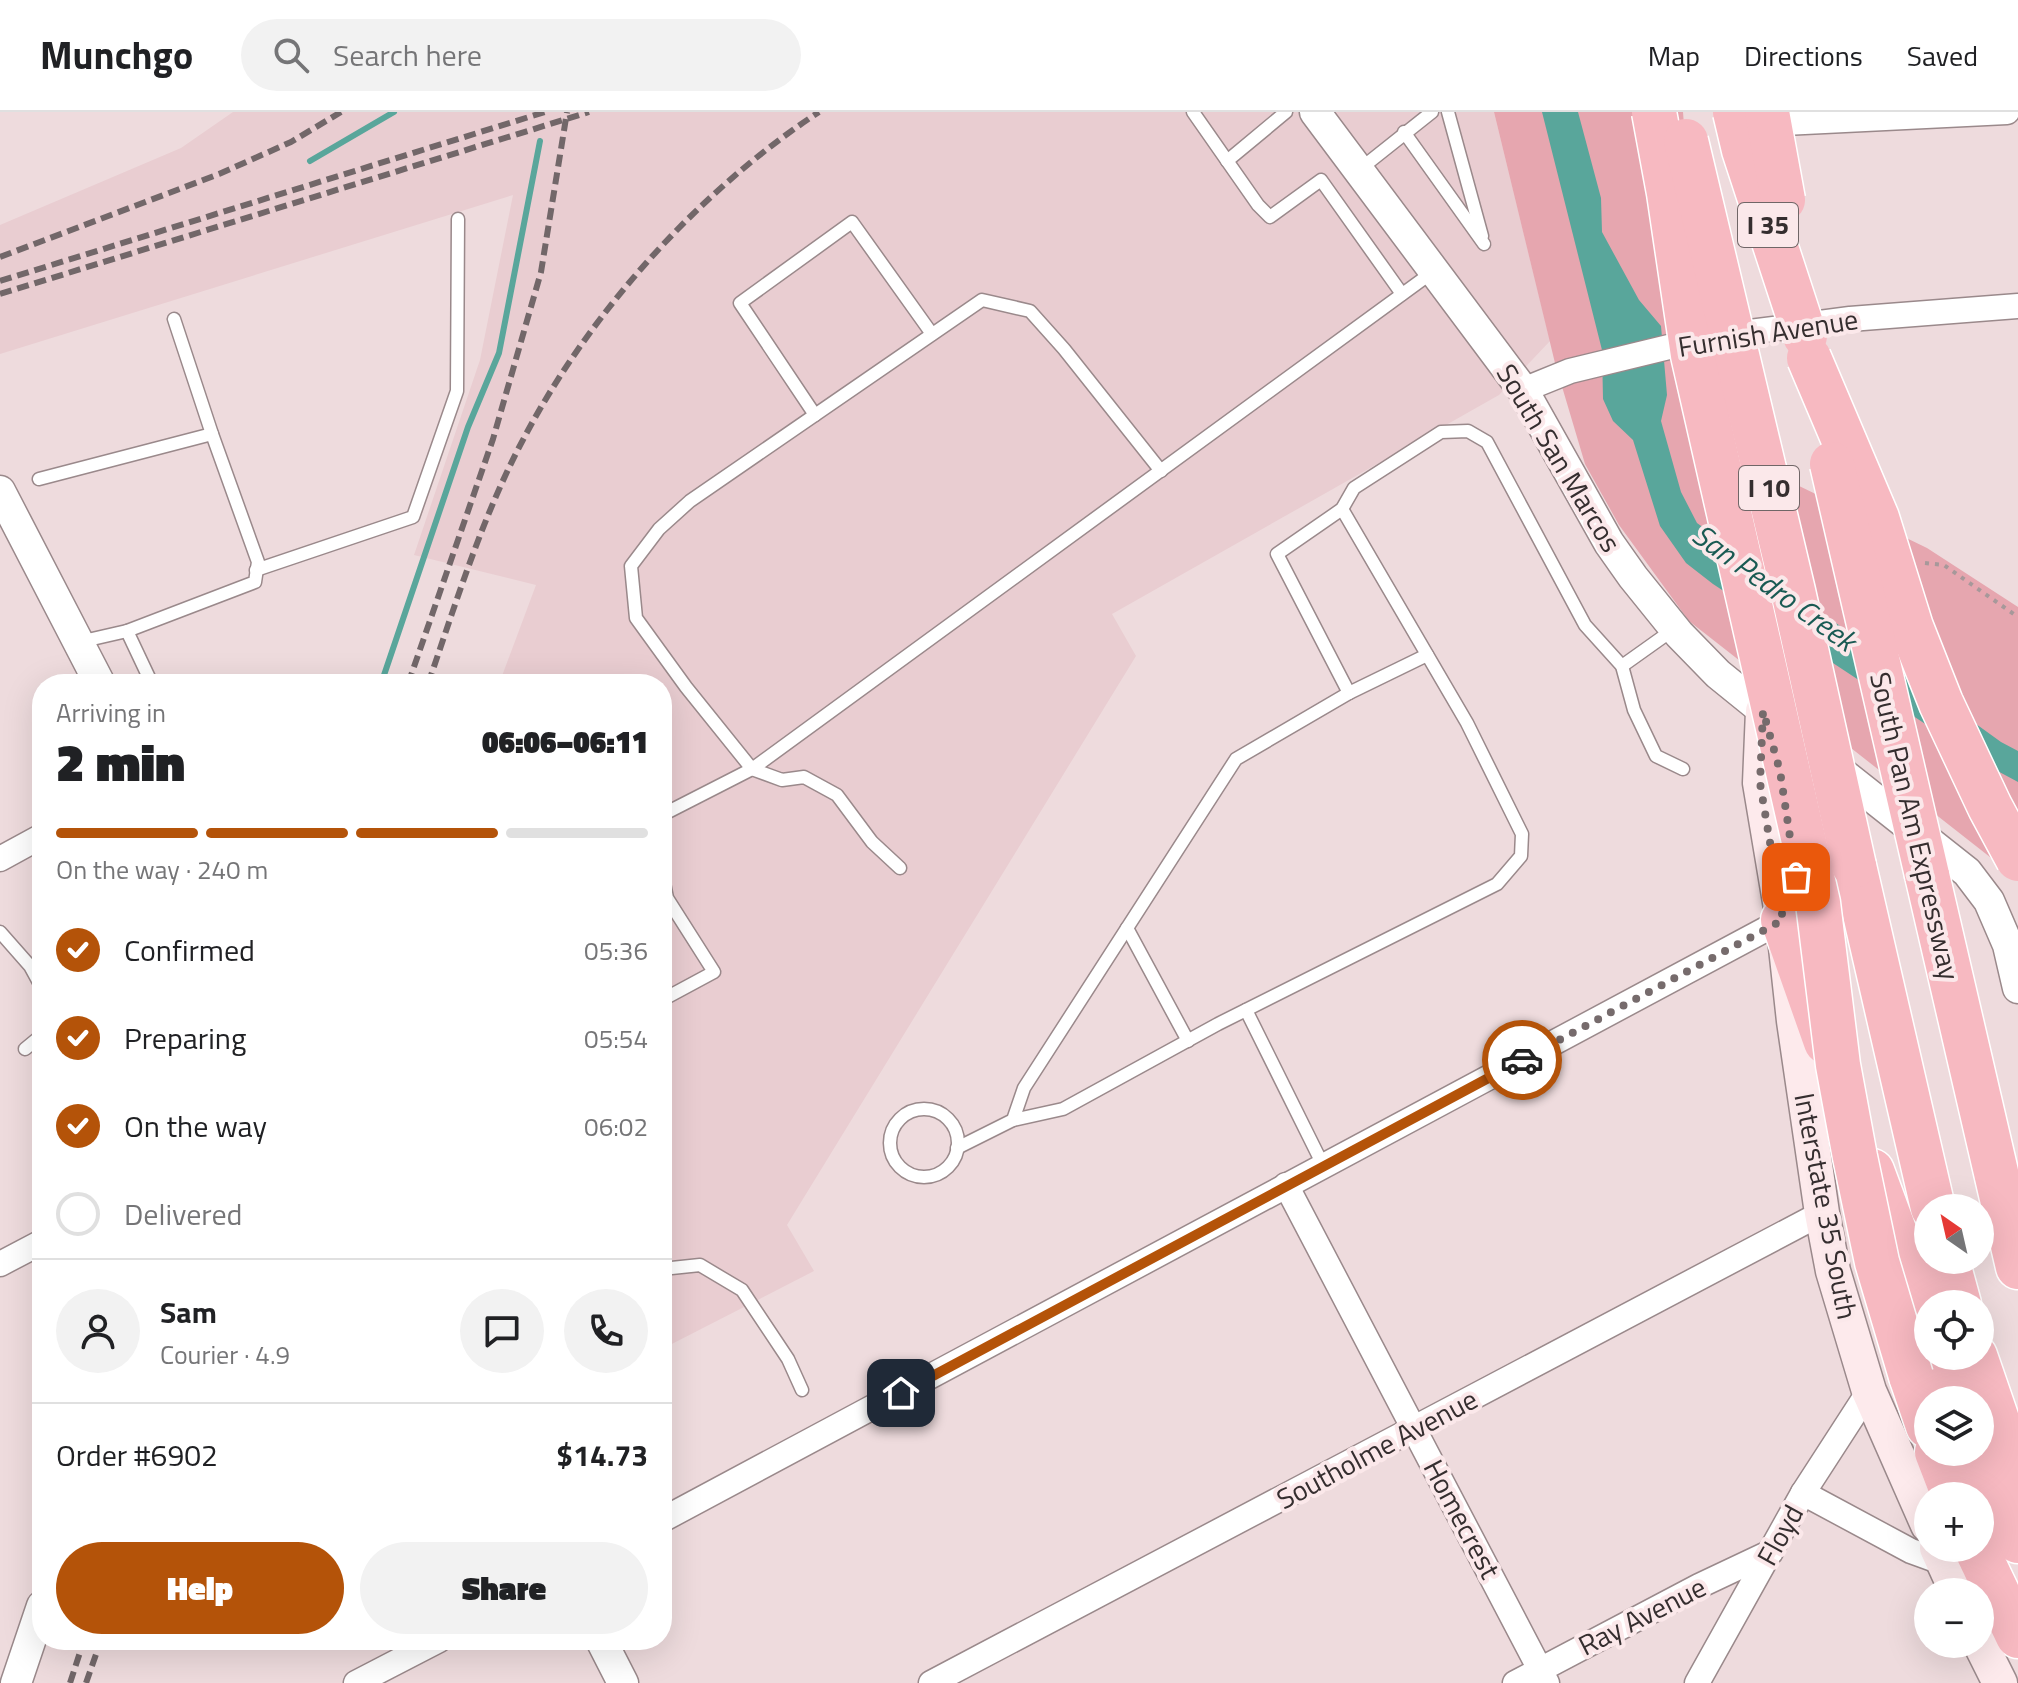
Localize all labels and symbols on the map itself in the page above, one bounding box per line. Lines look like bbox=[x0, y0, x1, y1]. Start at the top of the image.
road number: I 35 bbox=[1738, 203, 1798, 247]
street label: Furnish Avenue bbox=[1675, 297, 1861, 368]
street label: South San Marcos bbox=[1486, 355, 1633, 560]
road number: I 10 bbox=[1739, 466, 1799, 510]
water label: San Pedro Creek bbox=[1683, 512, 1869, 665]
street label: South Pan Am Expressway bbox=[1859, 668, 1972, 984]
pin bbox=[1762, 843, 1830, 911]
courier bbox=[1482, 1020, 1562, 1100]
street label: Interstate 35 South bbox=[1783, 1089, 1870, 1323]
north arrow bbox=[1914, 1194, 1994, 1274]
pin bbox=[867, 1359, 935, 1427]
street label: Southolme Avenue bbox=[1269, 1377, 1485, 1520]
street label: Homecrest bbox=[1413, 1451, 1512, 1586]
street label: Floyd bbox=[1745, 1496, 1814, 1573]
street label: Ray Avenue bbox=[1570, 1565, 1713, 1666]

